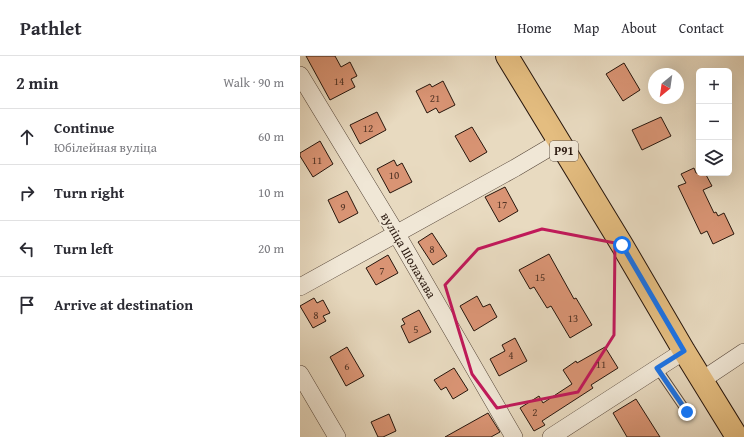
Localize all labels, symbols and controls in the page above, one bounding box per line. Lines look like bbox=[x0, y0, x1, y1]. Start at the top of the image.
text: Pathlet bbox=[20, 14, 82, 42]
text: Home bbox=[517, 18, 552, 38]
text: Map bbox=[574, 18, 599, 38]
text: About bbox=[621, 18, 657, 38]
text: Contact bbox=[679, 18, 724, 38]
north arrow bbox=[648, 68, 684, 104]
map controls bbox=[696, 68, 732, 176]
button: + bbox=[696, 68, 732, 104]
text: 2 min bbox=[16, 70, 58, 95]
text: Walk · 90 m bbox=[223, 73, 284, 92]
house number: 14 bbox=[334, 73, 344, 89]
house number: 21 bbox=[430, 90, 440, 106]
button: − bbox=[696, 104, 732, 140]
text: Continue bbox=[54, 117, 115, 138]
house number: 12 bbox=[363, 120, 373, 136]
icon: ahead bbox=[16, 126, 38, 148]
text: 60 m bbox=[258, 127, 284, 146]
text: Юбілейная вуліца bbox=[54, 138, 157, 157]
button: layers bbox=[696, 140, 732, 176]
road number: Р91 bbox=[550, 141, 578, 161]
house number: 11 bbox=[312, 152, 322, 168]
house number: 10 bbox=[389, 167, 399, 183]
icon: right bbox=[16, 182, 38, 204]
text: Turn right bbox=[54, 182, 125, 203]
text: 10 m bbox=[258, 183, 284, 202]
house number: 17 bbox=[497, 196, 507, 212]
house number: 9 bbox=[340, 199, 346, 215]
street label: вуліца Шолахава bbox=[376, 209, 441, 302]
route start bbox=[613, 236, 631, 254]
icon: left bbox=[16, 238, 38, 260]
text: Turn left bbox=[54, 238, 113, 259]
text: 20 m bbox=[258, 239, 284, 258]
house number: 8 bbox=[429, 241, 435, 257]
house number: 7 bbox=[379, 262, 385, 278]
house number: 15 bbox=[535, 269, 545, 285]
icon: arrive bbox=[16, 294, 38, 316]
text: Arrive at destination bbox=[54, 294, 193, 315]
house number: 8 bbox=[313, 307, 319, 323]
house number: 13 bbox=[568, 310, 578, 326]
house number: 5 bbox=[413, 321, 419, 337]
house number: 4 bbox=[508, 347, 514, 363]
house number: 11 bbox=[596, 356, 606, 372]
house number: 6 bbox=[344, 358, 350, 374]
route end bbox=[678, 403, 696, 421]
house number: 2 bbox=[532, 404, 538, 420]

